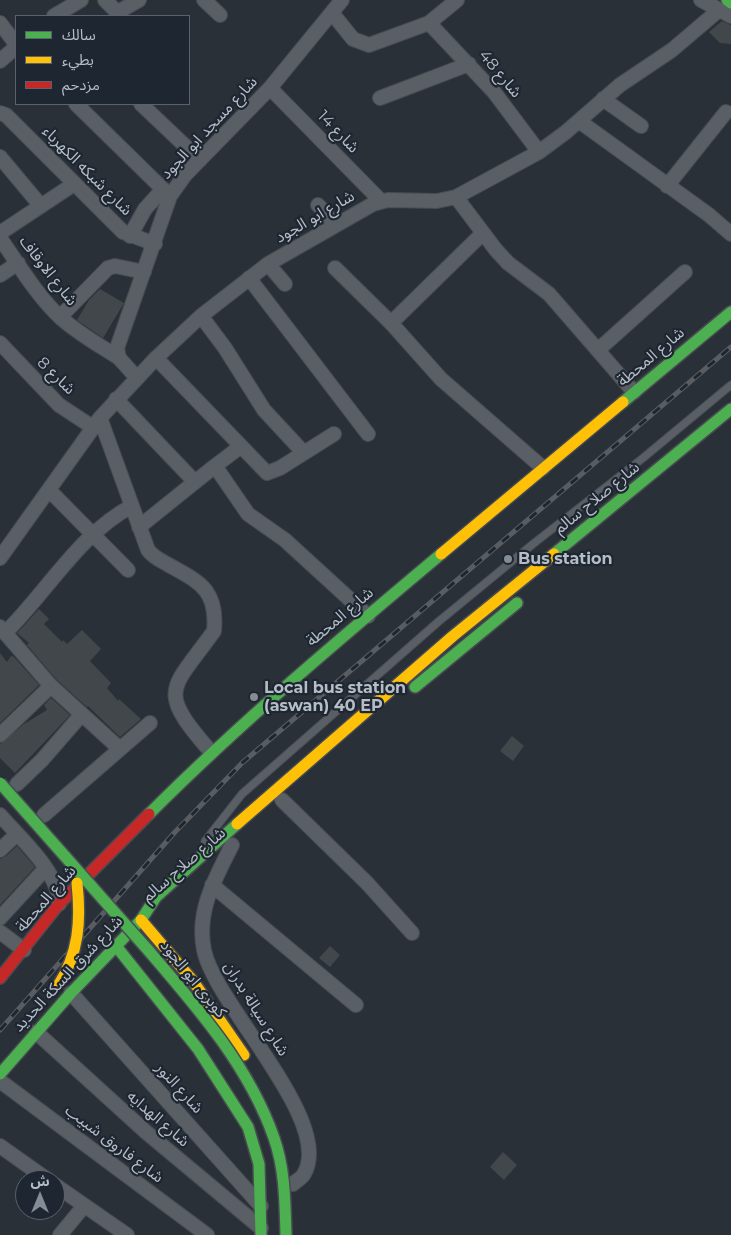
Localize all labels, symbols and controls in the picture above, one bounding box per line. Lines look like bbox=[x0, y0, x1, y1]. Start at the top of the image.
legend bbox=[15, 15, 190, 105]
text: سالك bbox=[62, 25, 96, 44]
street label: شارع 48 bbox=[475, 46, 525, 102]
text: بطيء bbox=[62, 50, 94, 69]
street label: شارع مسجد ابو الجود bbox=[156, 73, 262, 183]
text: مزدحم bbox=[62, 75, 100, 94]
street label: شارع 14 bbox=[313, 107, 363, 157]
street label: شارع شبكه الكهرباء bbox=[38, 122, 136, 220]
street label: شارع ابو الجود bbox=[272, 187, 358, 247]
street label: شارع الاوقاف bbox=[15, 232, 81, 310]
street label: شارع المحطة bbox=[613, 323, 689, 391]
street label: شارع 8 bbox=[33, 353, 79, 399]
street label: شارع صلاح سالم bbox=[550, 458, 644, 538]
place label: Bus station bbox=[518, 549, 613, 569]
marker: Bus station bbox=[502, 553, 514, 565]
street label: شارع المحطة bbox=[302, 583, 378, 651]
place label: Local bus station (aswan) 40 EP bbox=[264, 678, 406, 716]
marker: Local bus station (aswan) 40 EP bbox=[248, 691, 260, 703]
street label: شارع صلاح سالم bbox=[138, 824, 230, 906]
street label: شارع المحطة bbox=[12, 862, 80, 936]
street label: شارع شرق السكة الحديد bbox=[9, 912, 127, 1036]
street label: كوبرى ابو الجود bbox=[156, 936, 230, 1022]
street label: شارع سيالة بدران bbox=[219, 958, 293, 1060]
street label: شارع النور bbox=[151, 1058, 207, 1118]
street label: شارع الهدايه bbox=[123, 1087, 193, 1151]
street label: شارع فاروق شبيب bbox=[61, 1101, 167, 1187]
north arrow bbox=[15, 1170, 65, 1220]
text: ش bbox=[30, 1172, 50, 1190]

